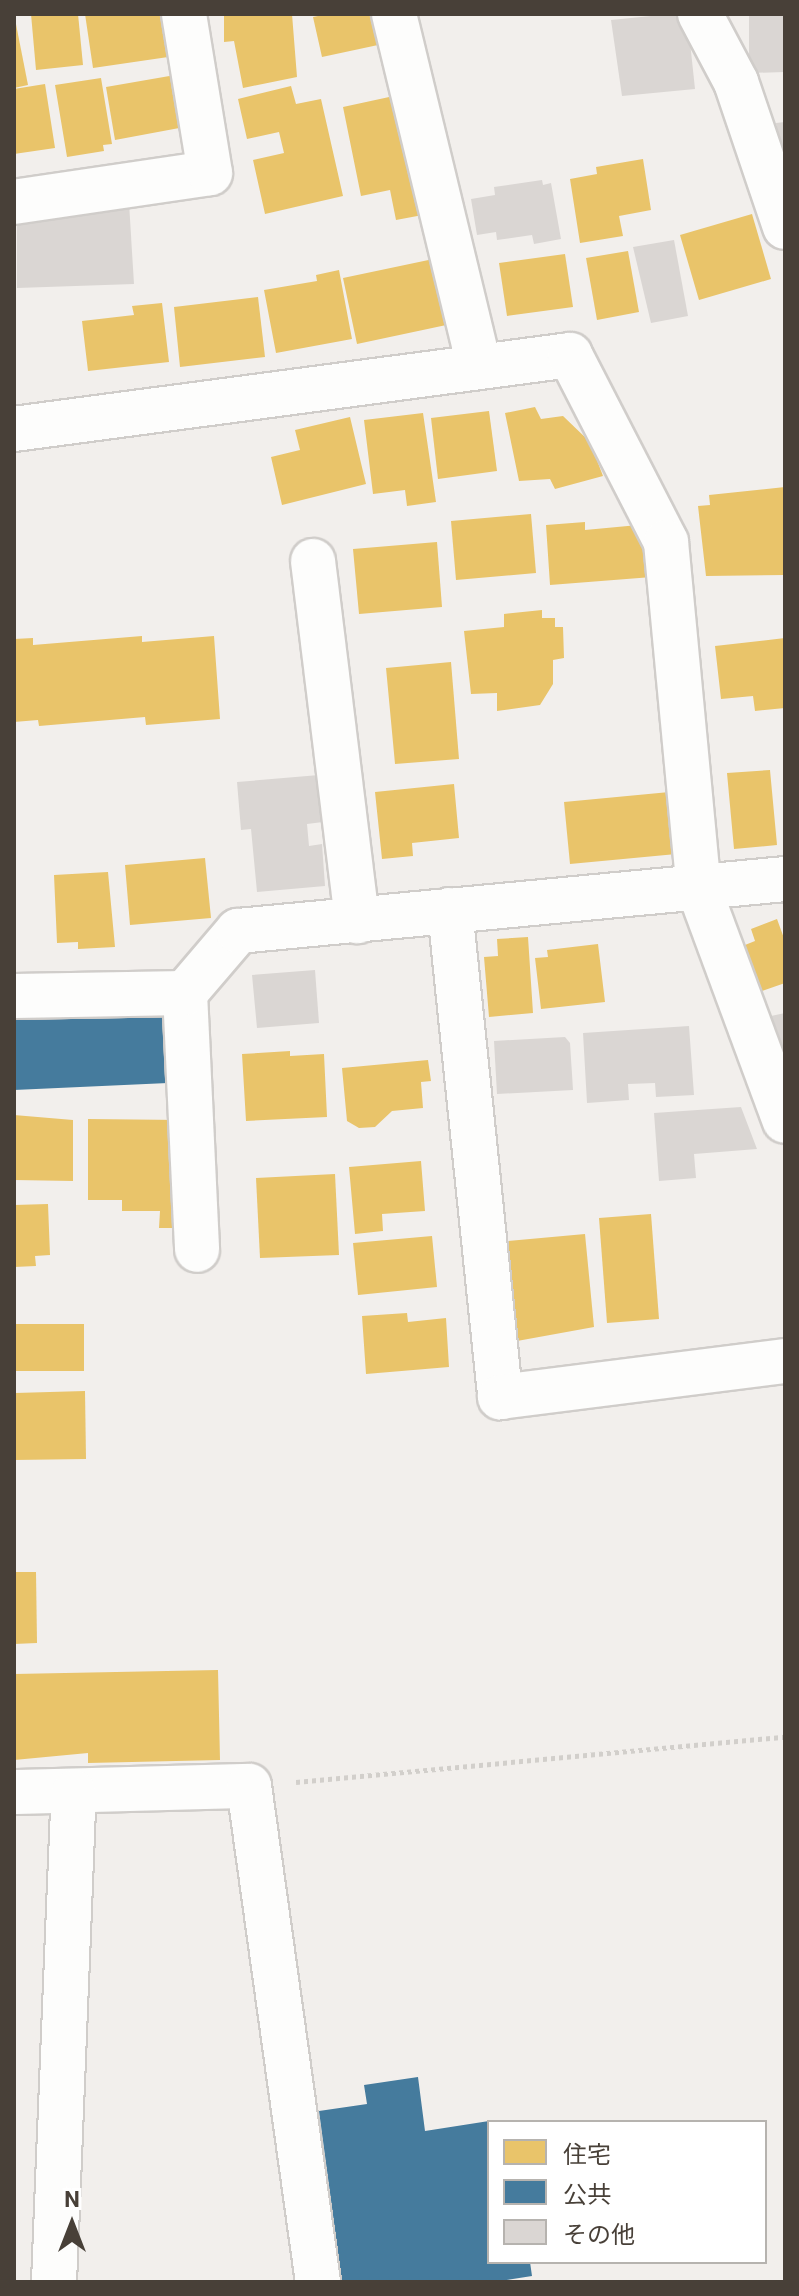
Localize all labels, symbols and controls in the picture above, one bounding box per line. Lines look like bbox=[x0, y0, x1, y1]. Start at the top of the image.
legend bbox=[487, 2120, 767, 2264]
text: 住宅 bbox=[563, 2141, 611, 2169]
text: 公共 bbox=[563, 2181, 611, 2209]
north arrow bbox=[32, 2184, 112, 2264]
text: N bbox=[64, 2187, 80, 2212]
text: その他 bbox=[563, 2221, 635, 2249]

